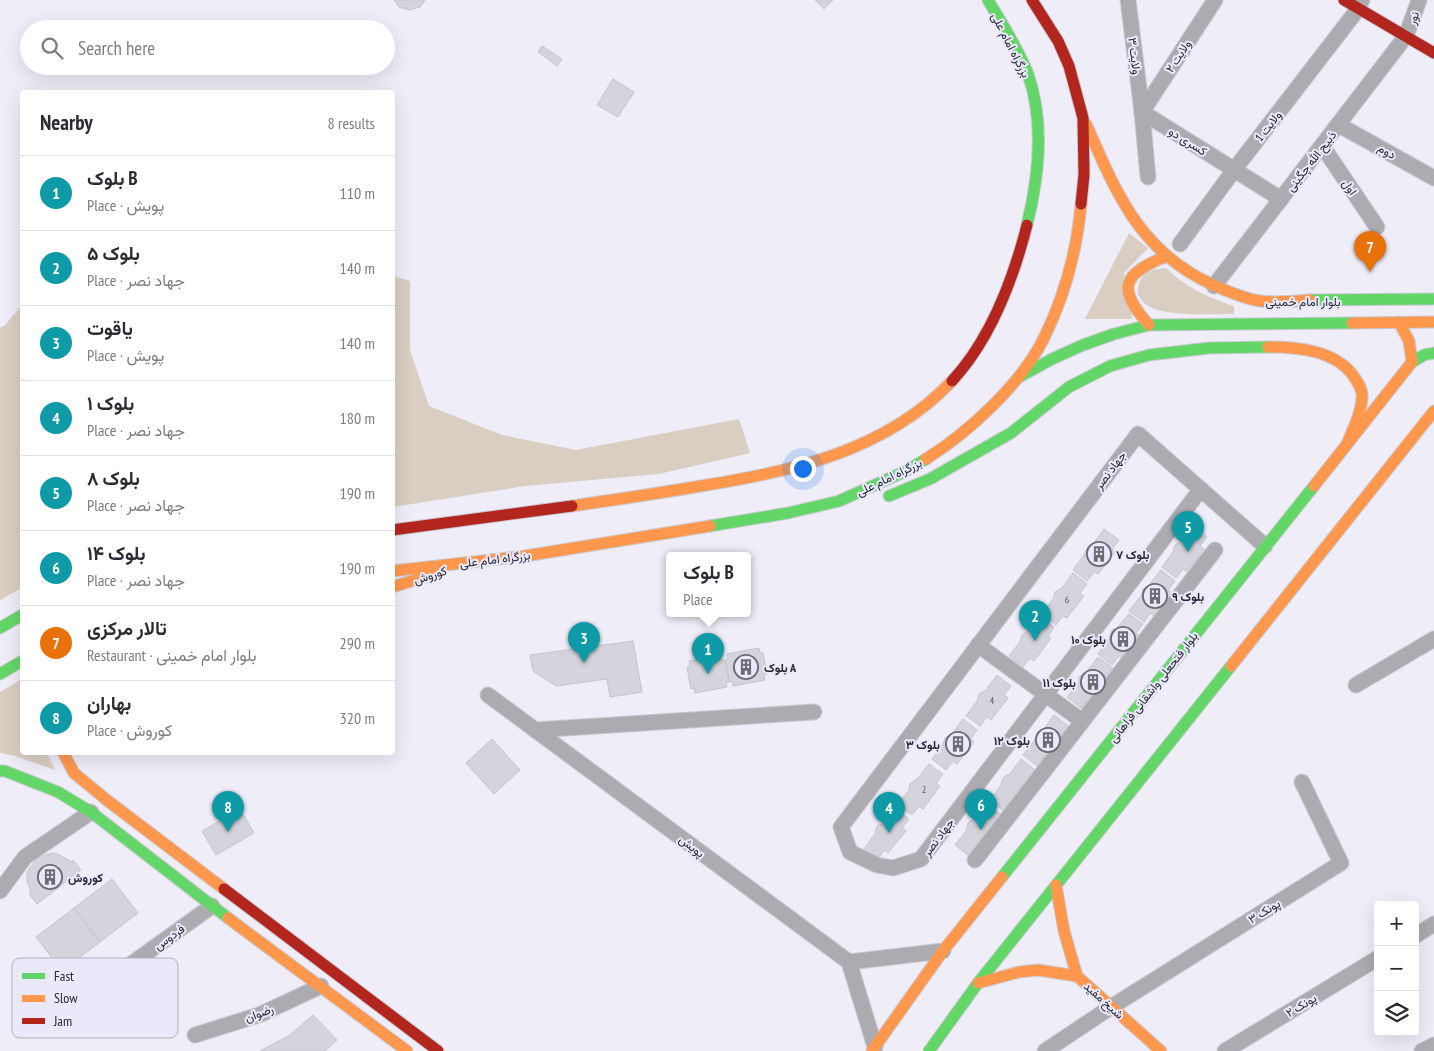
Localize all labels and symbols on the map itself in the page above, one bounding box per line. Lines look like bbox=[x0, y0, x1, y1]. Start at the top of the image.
street label: نور bbox=[1403, 9, 1423, 28]
street label: بزرگراه امام علی bbox=[987, 10, 1034, 80]
street label: ولایت ۳ bbox=[1124, 36, 1145, 76]
street label: ولایت ۲ bbox=[1162, 37, 1195, 76]
street label: ولایت 1 bbox=[1251, 108, 1285, 145]
street label: کسری دو bbox=[1166, 123, 1210, 159]
street label: ذبیح الله چگینی bbox=[1283, 127, 1341, 196]
street label: دوم bbox=[1375, 140, 1399, 163]
street label: اول bbox=[1339, 176, 1361, 198]
pin: 7 bbox=[1354, 231, 1386, 272]
street label: بلوار امام خمینی bbox=[1265, 294, 1341, 310]
street label: جهاد نصر bbox=[1090, 448, 1130, 493]
street label: بزرگراه امام علی bbox=[854, 455, 925, 500]
your location bbox=[790, 456, 816, 482]
pin: 5 bbox=[1172, 511, 1204, 552]
building icon: بلوک ۷ bbox=[1086, 541, 1112, 567]
street label: بزرگراه امام علی bbox=[459, 547, 531, 572]
place label: بلوک ۷ bbox=[1116, 547, 1150, 563]
street label: کوروش bbox=[411, 563, 449, 588]
building icon: بلوک ۹ bbox=[1142, 583, 1168, 609]
place label: بلوک ۹ bbox=[1172, 589, 1204, 605]
house number: 6 bbox=[1065, 593, 1070, 606]
pin: 2 bbox=[1019, 600, 1051, 641]
pin: 3 bbox=[568, 622, 600, 663]
building icon: بلوک ۱۰ bbox=[1110, 626, 1136, 652]
street label: بلوار فتحعلی واشقانی فراهانی bbox=[1105, 629, 1202, 746]
place label: بلوک ۱۰ bbox=[1071, 632, 1106, 648]
pin: 1 bbox=[692, 633, 724, 674]
building icon: بلوک A bbox=[733, 654, 759, 680]
place label: بلوک A bbox=[764, 660, 797, 676]
building icon: بلوک ۱۱ bbox=[1080, 669, 1106, 695]
place label: بلوک ۱۱ bbox=[1042, 675, 1076, 691]
house number: 4 bbox=[990, 694, 995, 707]
building icon: بلوک ۱۲ bbox=[1035, 727, 1061, 753]
building icon: بلوک ۳ bbox=[945, 731, 971, 757]
place label: بلوک ۱۲ bbox=[994, 733, 1030, 749]
place label: بلوک ۳ bbox=[906, 737, 940, 753]
house number: 2 bbox=[922, 783, 926, 796]
pin: 6 bbox=[965, 789, 997, 830]
pin: 8 bbox=[212, 791, 244, 832]
pin: 4 bbox=[873, 792, 905, 833]
street label: جهاد نصر bbox=[918, 815, 958, 860]
street label: پویش bbox=[676, 831, 708, 861]
building icon: کوروش bbox=[37, 864, 63, 890]
place label: کوروش bbox=[68, 870, 104, 886]
street label: پونک ۳ bbox=[1245, 895, 1283, 927]
street label: فردوس bbox=[151, 921, 188, 954]
legend bbox=[12, 958, 178, 1038]
text: Fast bbox=[54, 967, 74, 985]
street label: شیخ مفید bbox=[1080, 978, 1127, 1023]
text: Slow bbox=[54, 989, 78, 1007]
street label: پونک ۲ bbox=[1283, 990, 1320, 1021]
street label: رضوان bbox=[243, 1001, 276, 1026]
text: Jam bbox=[53, 1012, 72, 1030]

